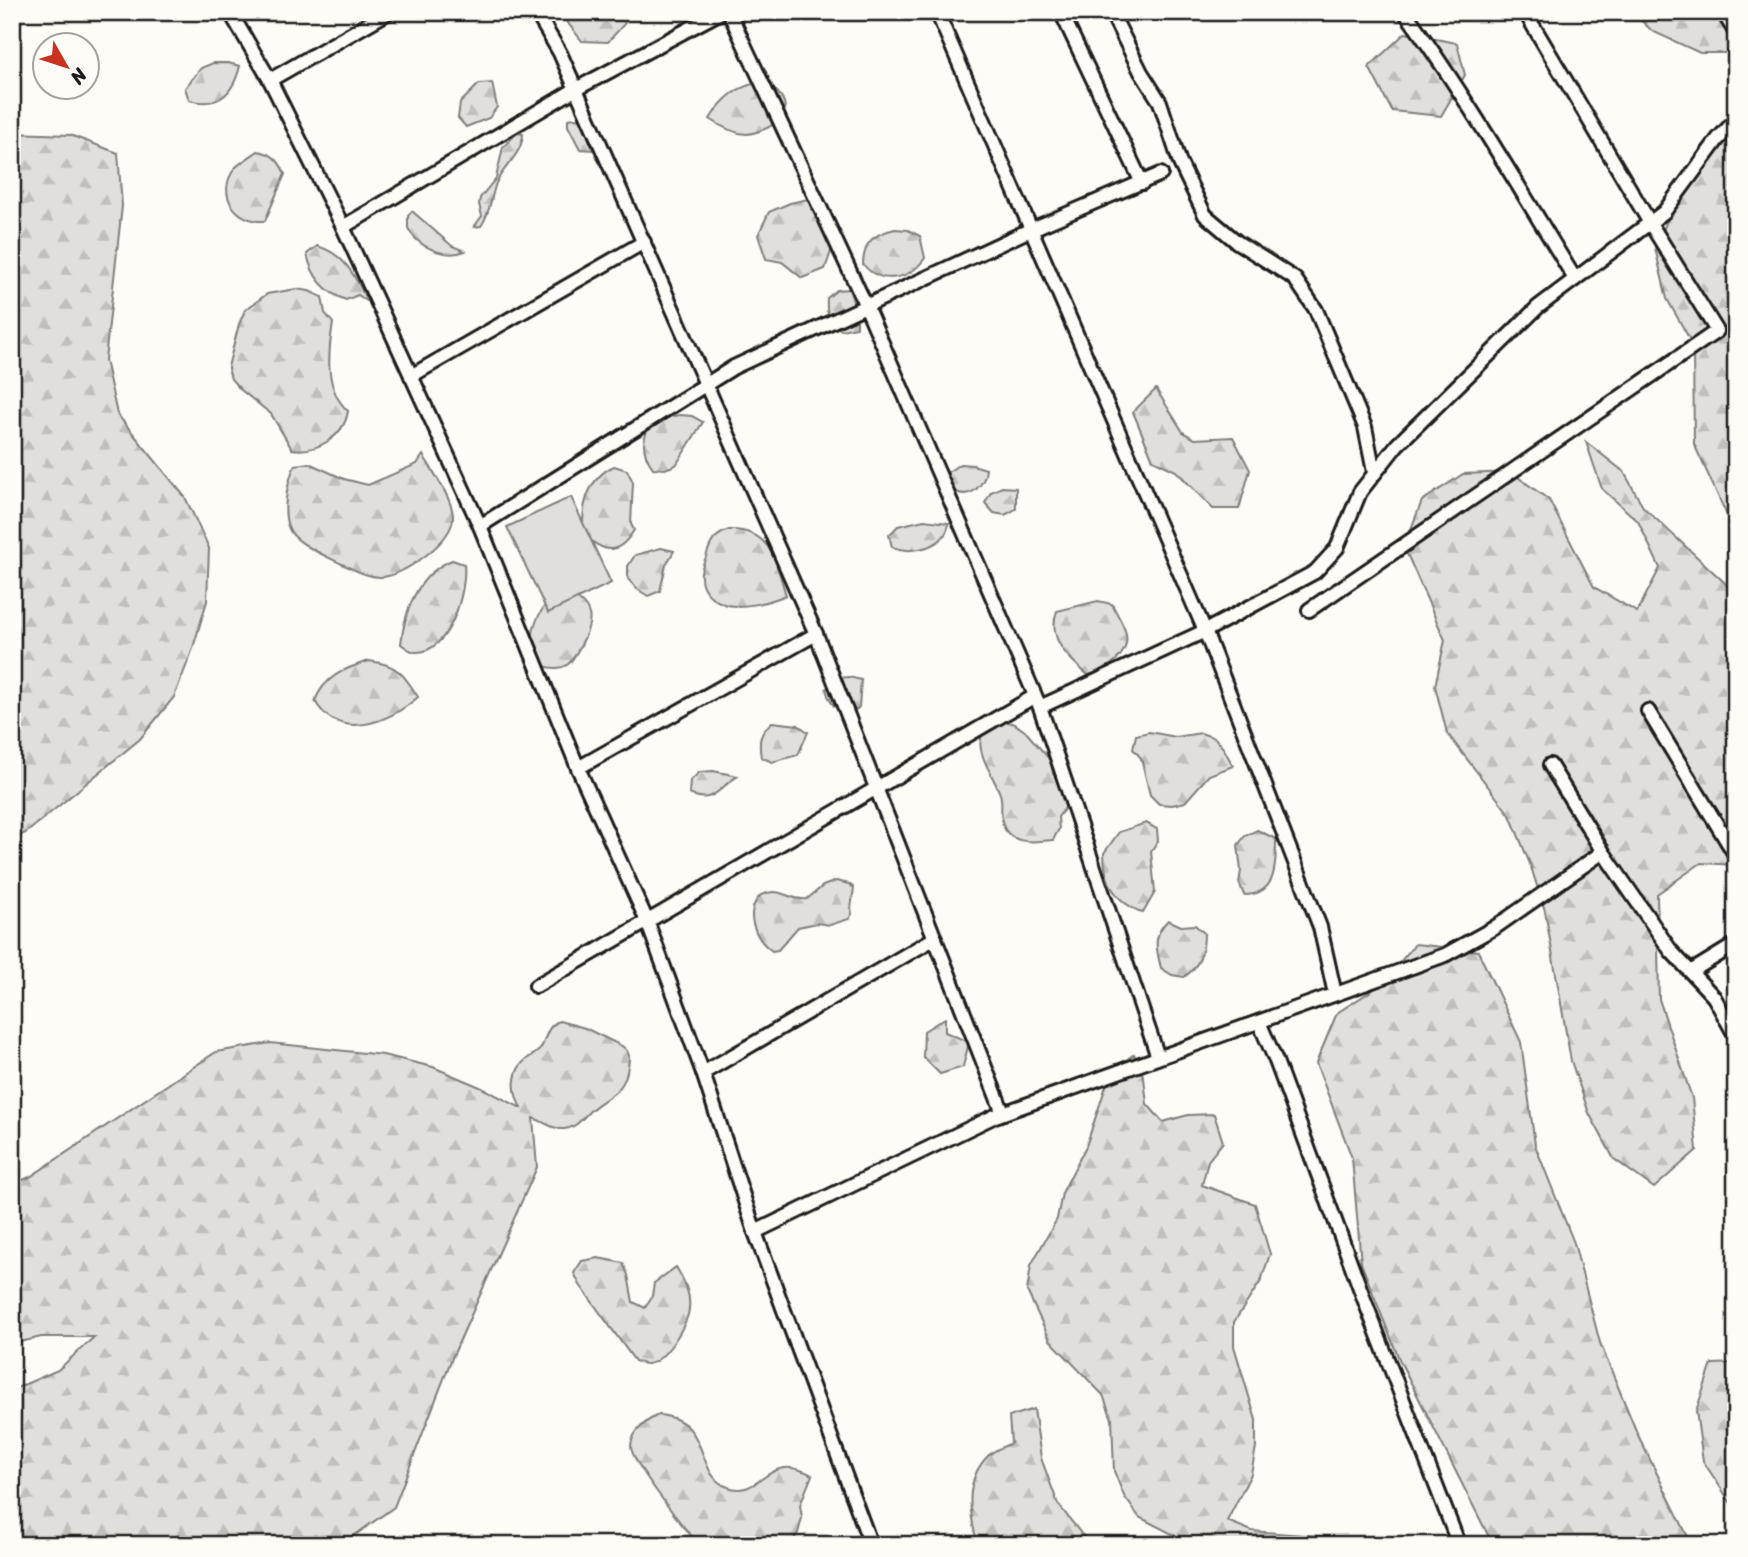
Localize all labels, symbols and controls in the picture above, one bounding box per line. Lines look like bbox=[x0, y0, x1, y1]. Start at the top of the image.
north arrow bbox=[32, 32, 102, 102]
text: N bbox=[61, 60, 96, 93]

